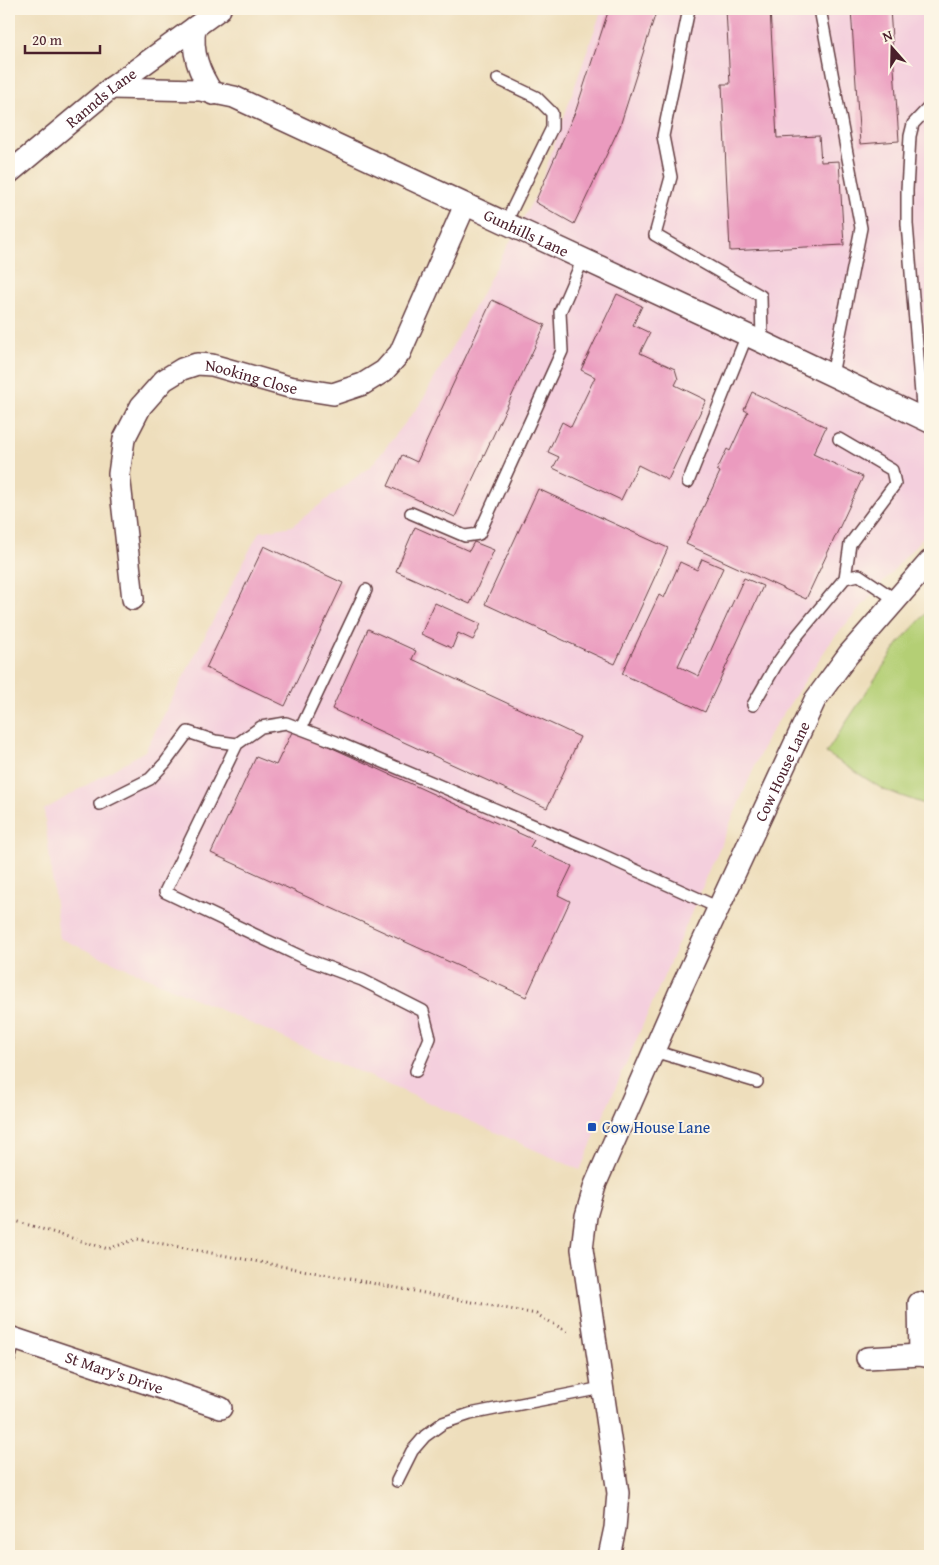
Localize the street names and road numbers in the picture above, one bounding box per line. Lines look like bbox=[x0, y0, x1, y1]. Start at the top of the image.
street label: Rannds Lane bbox=[60, 61, 141, 133]
street label: Gunhills Lane bbox=[480, 203, 573, 263]
street label: Nooking Close bbox=[205, 353, 299, 400]
street label: Cow House Lane bbox=[748, 717, 816, 825]
street label: St Mary's Drive bbox=[62, 1345, 167, 1400]

